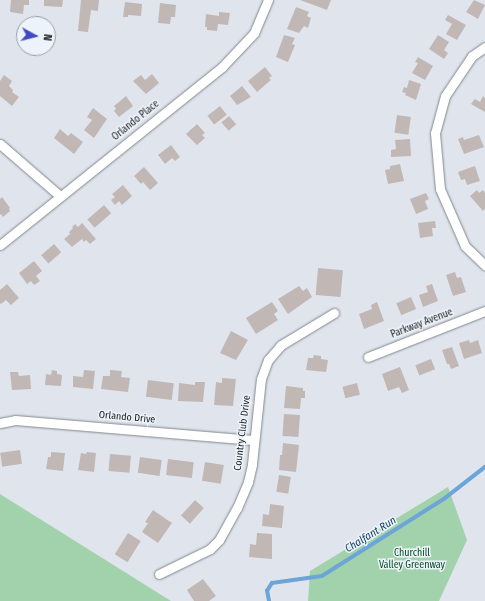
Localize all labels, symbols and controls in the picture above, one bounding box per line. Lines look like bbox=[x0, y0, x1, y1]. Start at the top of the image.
north arrow bbox=[16, 16, 56, 56]
text: N bbox=[41, 33, 54, 41]
street label: Orlando Place bbox=[110, 98, 162, 144]
street label: Parkway Avenue bbox=[389, 307, 455, 341]
street label: Country Club Drive bbox=[232, 395, 254, 471]
street label: Orlando Drive bbox=[98, 410, 156, 426]
water label: Chalfant Run bbox=[343, 514, 399, 556]
park label: Churchill Valley Greenway bbox=[379, 547, 445, 570]

